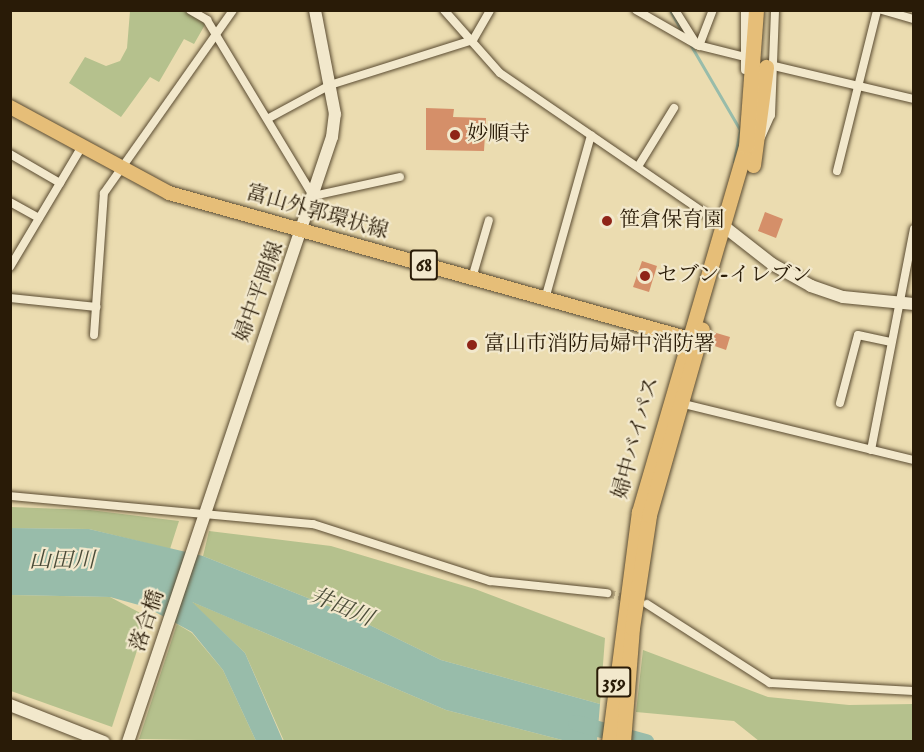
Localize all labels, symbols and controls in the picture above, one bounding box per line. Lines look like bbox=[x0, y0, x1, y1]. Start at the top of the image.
place label: 妙順寺 bbox=[467, 122, 530, 148]
marker: 妙順寺 bbox=[448, 128, 462, 142]
street label: 富山外郭環状線 bbox=[243, 181, 391, 245]
place label: 笹倉保育園 bbox=[619, 208, 724, 234]
marker: 笹倉保育園 bbox=[600, 214, 614, 228]
street label: 婦中平岡線 bbox=[230, 238, 290, 346]
road number: 68 bbox=[409, 248, 439, 282]
place label: セブン-イレブン bbox=[657, 263, 814, 289]
marker: セブン-イレブン bbox=[638, 269, 652, 283]
place label: 富山市消防局婦中消防署 bbox=[484, 332, 715, 358]
marker: 富山市消防局婦中消防署 bbox=[465, 338, 479, 352]
street label: 婦中バイパス bbox=[609, 374, 665, 502]
water label: 山田川 bbox=[29, 549, 95, 575]
water label: 井田川 bbox=[305, 583, 377, 633]
street label: 落合橋 bbox=[126, 587, 170, 655]
road number: 359 bbox=[596, 665, 632, 699]

